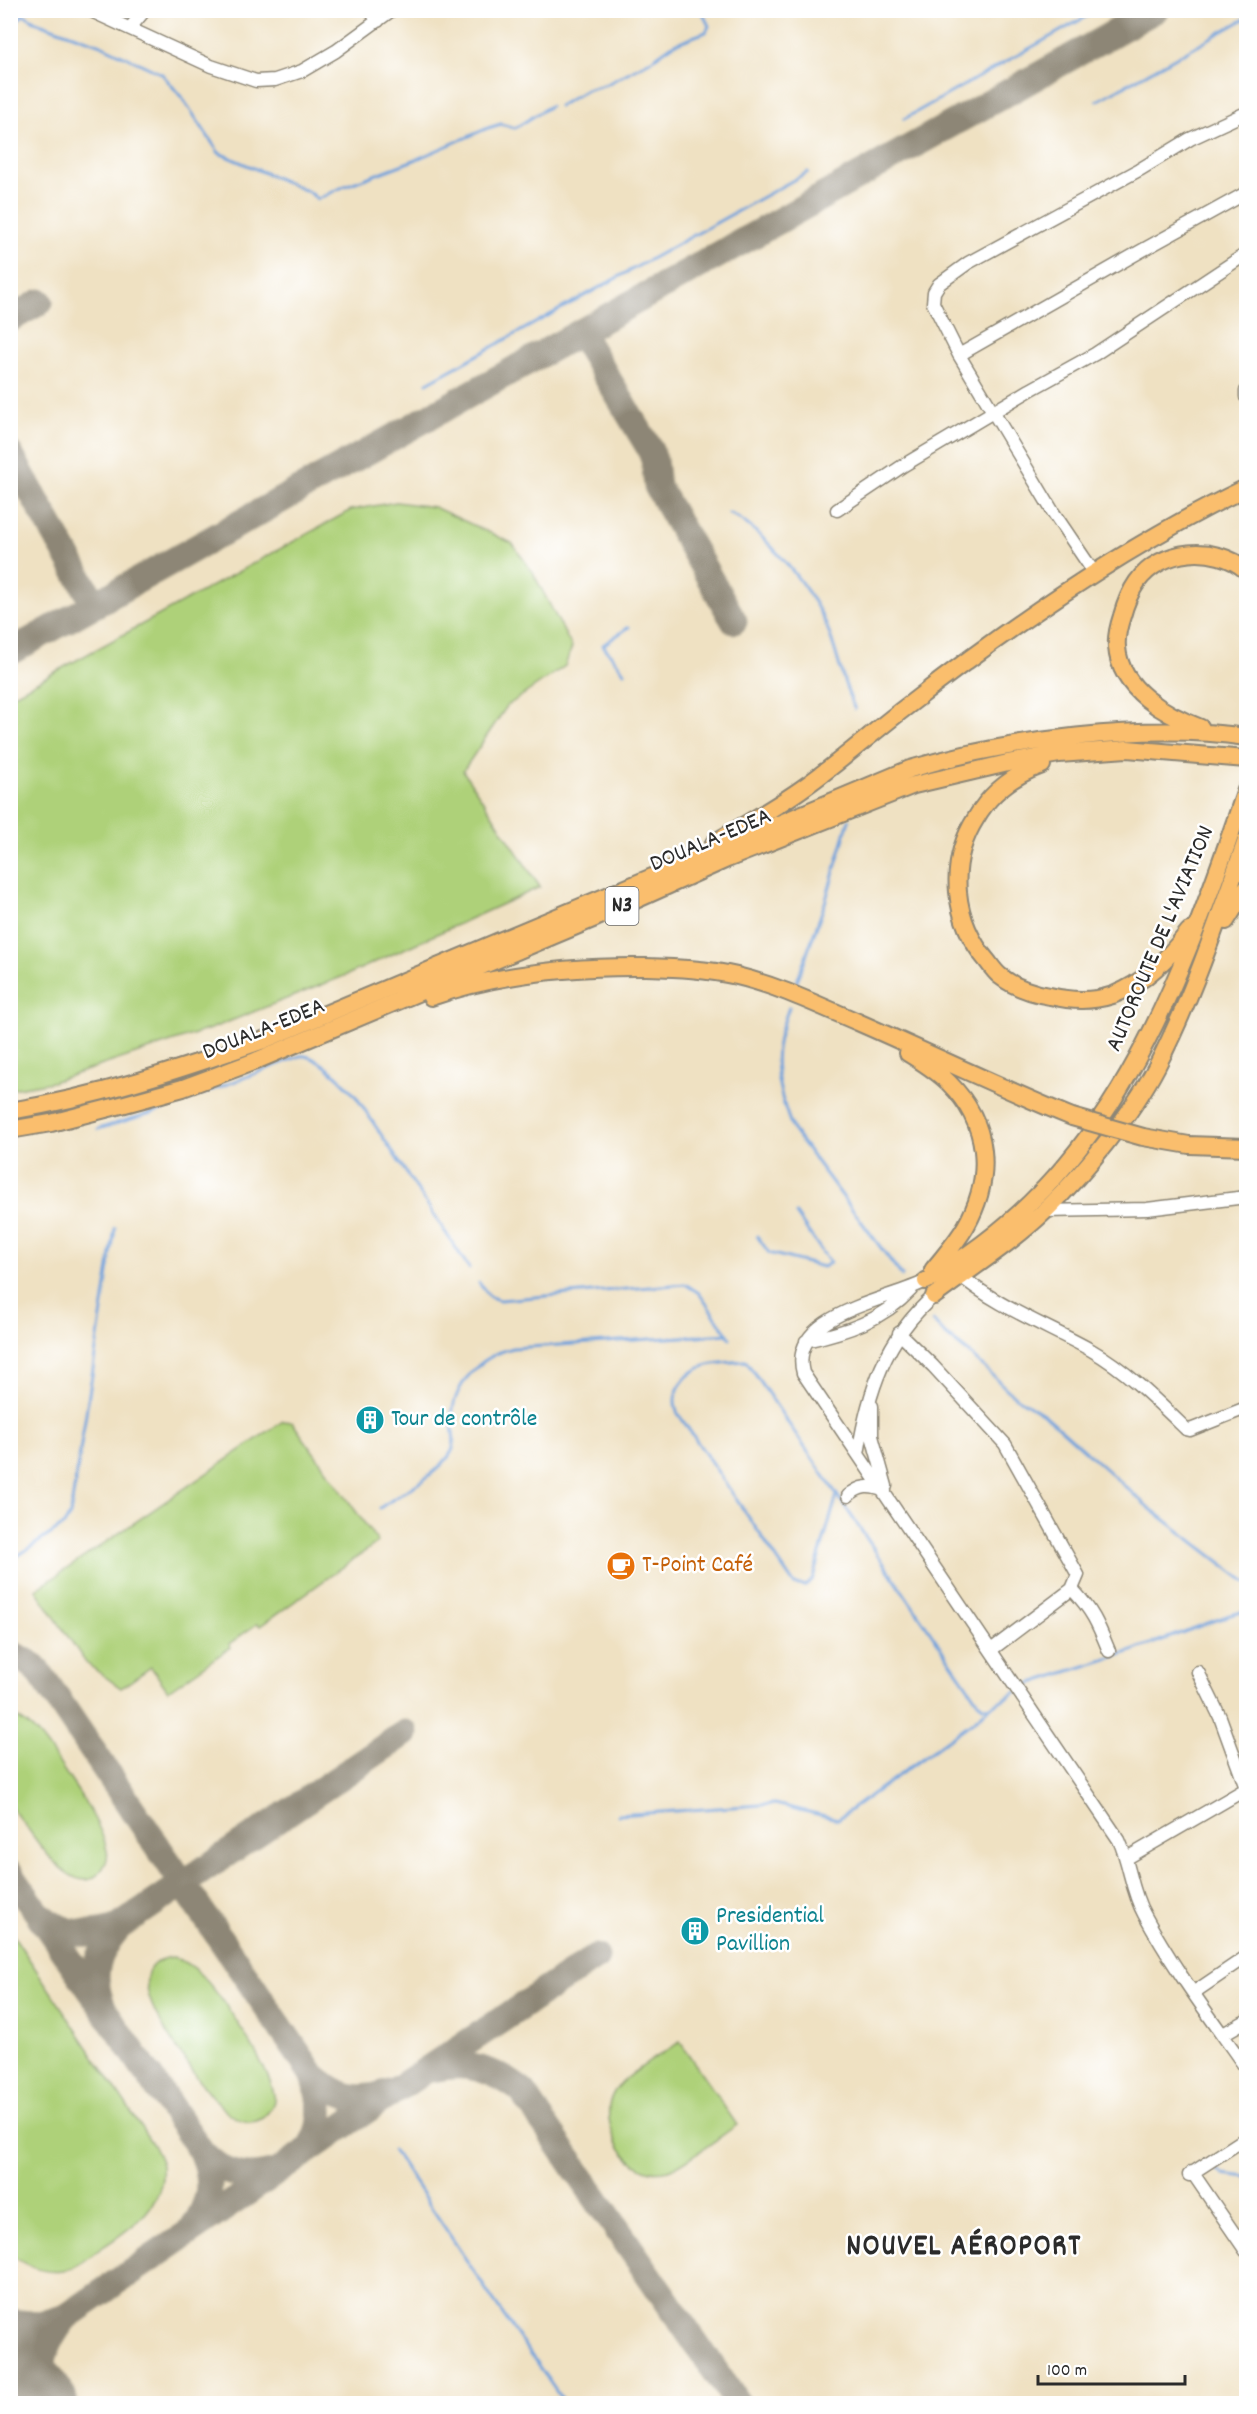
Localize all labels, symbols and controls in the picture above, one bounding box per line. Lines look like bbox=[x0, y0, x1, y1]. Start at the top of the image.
street label: DOUALA-EDEA bbox=[645, 800, 777, 882]
street label: AUTOROUTE DE L'AVIATION bbox=[1098, 821, 1224, 1057]
road number: N3 bbox=[606, 887, 638, 925]
street label: DOUALA-EDEA bbox=[198, 990, 330, 1070]
place label: Tour de contrôle bbox=[391, 1403, 537, 1437]
building icon: Tour de contrôle bbox=[354, 1404, 386, 1436]
place label: T-Point Café bbox=[642, 1549, 753, 1583]
cafe icon: T-Point Café bbox=[605, 1550, 637, 1582]
place label: Presidential Pavillion bbox=[716, 1900, 824, 1962]
building icon: Presidential Pavillion bbox=[679, 1915, 711, 1947]
district label: NOUVEL AÉROPORT bbox=[846, 2227, 1082, 2270]
scale bar bbox=[1038, 2348, 1185, 2386]
text: 100 m bbox=[1047, 2359, 1087, 2384]

